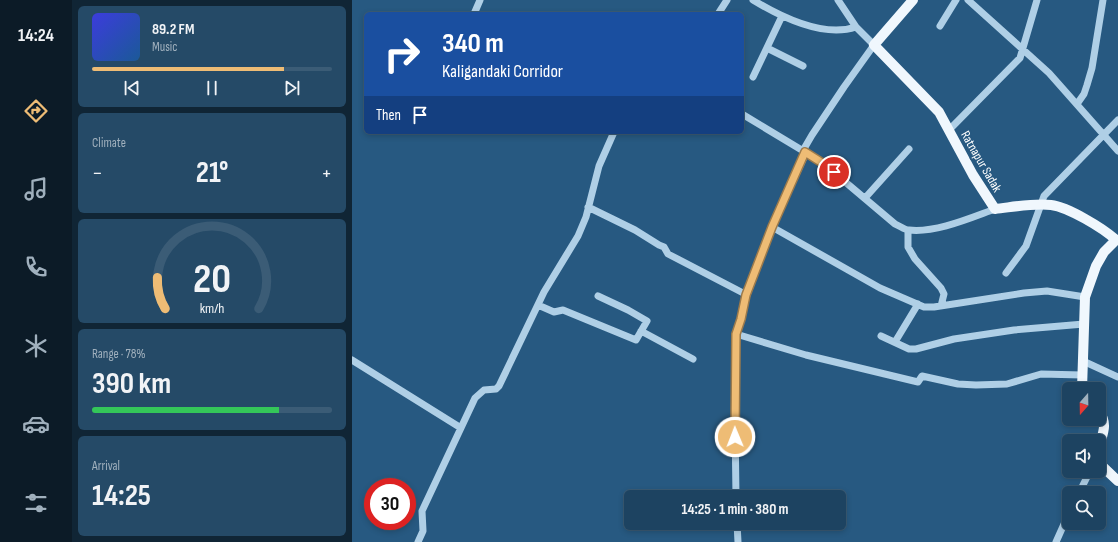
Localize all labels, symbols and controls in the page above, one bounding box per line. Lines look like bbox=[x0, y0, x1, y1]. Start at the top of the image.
text: 89.2 FM bbox=[152, 20, 194, 39]
text: 14:24 bbox=[18, 25, 54, 46]
text: 340 m bbox=[442, 27, 504, 60]
icon: right bbox=[376, 28, 428, 80]
text: Music bbox=[152, 39, 177, 55]
text: Kaligandaki Corridor bbox=[442, 61, 563, 82]
icon: previous bbox=[121, 77, 143, 99]
icon: pause bbox=[201, 77, 223, 99]
icon: next bbox=[281, 77, 303, 99]
icon: directions bbox=[22, 97, 50, 125]
icon: arrive bbox=[409, 104, 431, 126]
text: Then bbox=[376, 106, 401, 125]
street label: Ratnapur Sadak bbox=[957, 128, 1005, 195]
text: Climate bbox=[92, 135, 126, 151]
text: 21° bbox=[196, 155, 228, 191]
pin bbox=[817, 155, 851, 189]
text: − bbox=[92, 160, 103, 187]
text: + bbox=[321, 160, 332, 187]
icon: arrive bbox=[823, 161, 845, 183]
icon: music bbox=[22, 175, 50, 203]
icon: phone bbox=[22, 253, 50, 281]
text: 20 bbox=[193, 255, 231, 304]
text: km/h bbox=[200, 300, 224, 317]
icon: climate bbox=[22, 332, 50, 360]
text: Range · 78% bbox=[92, 346, 146, 362]
text: 390 km bbox=[92, 366, 171, 402]
north arrow bbox=[1062, 382, 1106, 426]
map controls bbox=[1062, 382, 1106, 530]
icon: car bbox=[22, 410, 50, 438]
position arrow bbox=[714, 416, 756, 458]
button: sound bbox=[1062, 434, 1106, 478]
text: Arrival bbox=[92, 458, 120, 474]
text: 14:25 bbox=[92, 478, 151, 514]
speed limit sign: 30 bbox=[364, 478, 416, 530]
button: search bbox=[1062, 486, 1106, 530]
icon: filters bbox=[22, 489, 50, 517]
text: 14:25 · 1 min · 380 m bbox=[681, 500, 789, 519]

